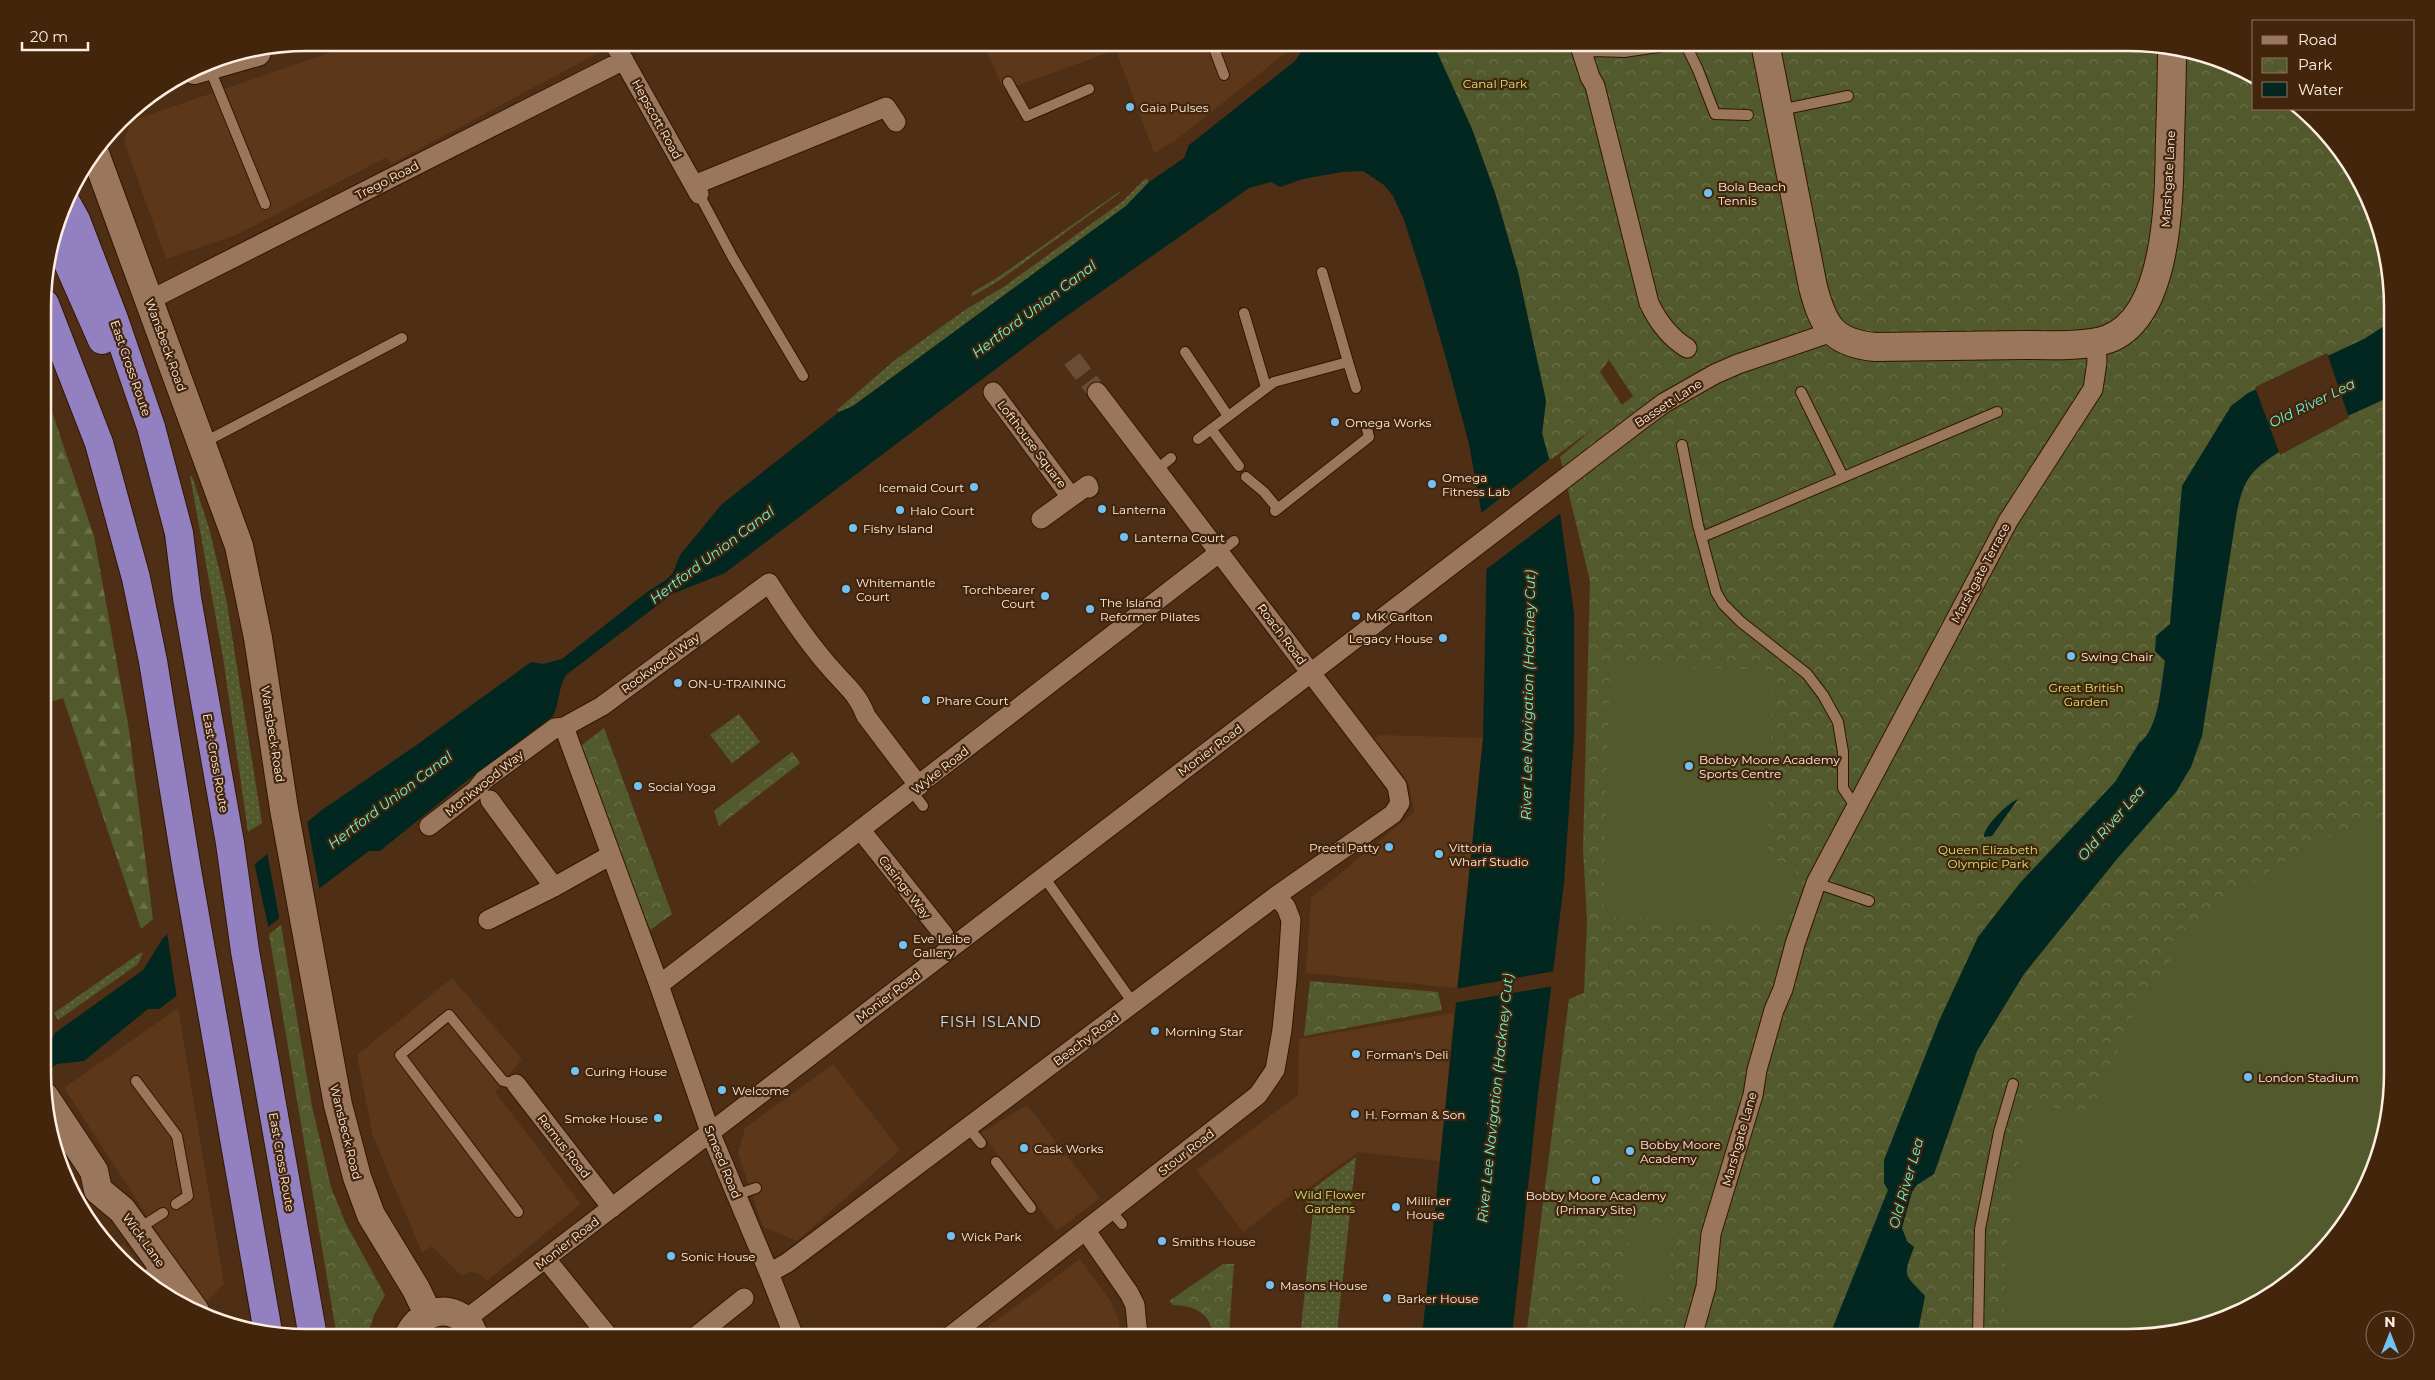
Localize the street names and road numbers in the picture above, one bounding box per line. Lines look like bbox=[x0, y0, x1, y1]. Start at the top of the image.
street label: Hepscott Road bbox=[629, 76, 685, 162]
street label: Marshgate Lane bbox=[2158, 130, 2178, 228]
street label: Trego Road bbox=[353, 158, 421, 202]
street label: Wansbeck Road bbox=[142, 297, 190, 393]
street label: East Cross Route bbox=[108, 318, 154, 418]
street label: Bassett Lane bbox=[1631, 376, 1705, 430]
street label: Lofthouse Square bbox=[994, 397, 1070, 491]
street label: Marshgate Terrace bbox=[1947, 520, 2013, 626]
street label: Roach Road bbox=[1254, 601, 1310, 667]
street label: Rookwood Way bbox=[618, 629, 703, 696]
street label: Wansbeck Road bbox=[258, 685, 288, 783]
street label: East Cross Route bbox=[200, 712, 232, 814]
street label: Monier Road bbox=[1175, 721, 1245, 779]
street label: Wyke Road bbox=[908, 743, 972, 797]
street label: Monkwood Way bbox=[442, 746, 527, 819]
street label: Casings Way bbox=[876, 852, 935, 922]
street label: Monier Road bbox=[853, 967, 923, 1025]
street label: Beachy Road bbox=[1050, 1009, 1122, 1069]
street label: Wansbeck Road bbox=[327, 1083, 365, 1181]
street label: Marshgate Lane bbox=[1718, 1090, 1760, 1188]
street label: East Cross Route bbox=[266, 1111, 298, 1213]
street label: Remus Road bbox=[534, 1111, 594, 1181]
street label: Smeed Road bbox=[702, 1123, 744, 1201]
street label: Stour Road bbox=[1155, 1125, 1217, 1179]
street label: Wick Lane bbox=[119, 1210, 169, 1270]
street label: Monier Road bbox=[532, 1213, 602, 1273]

